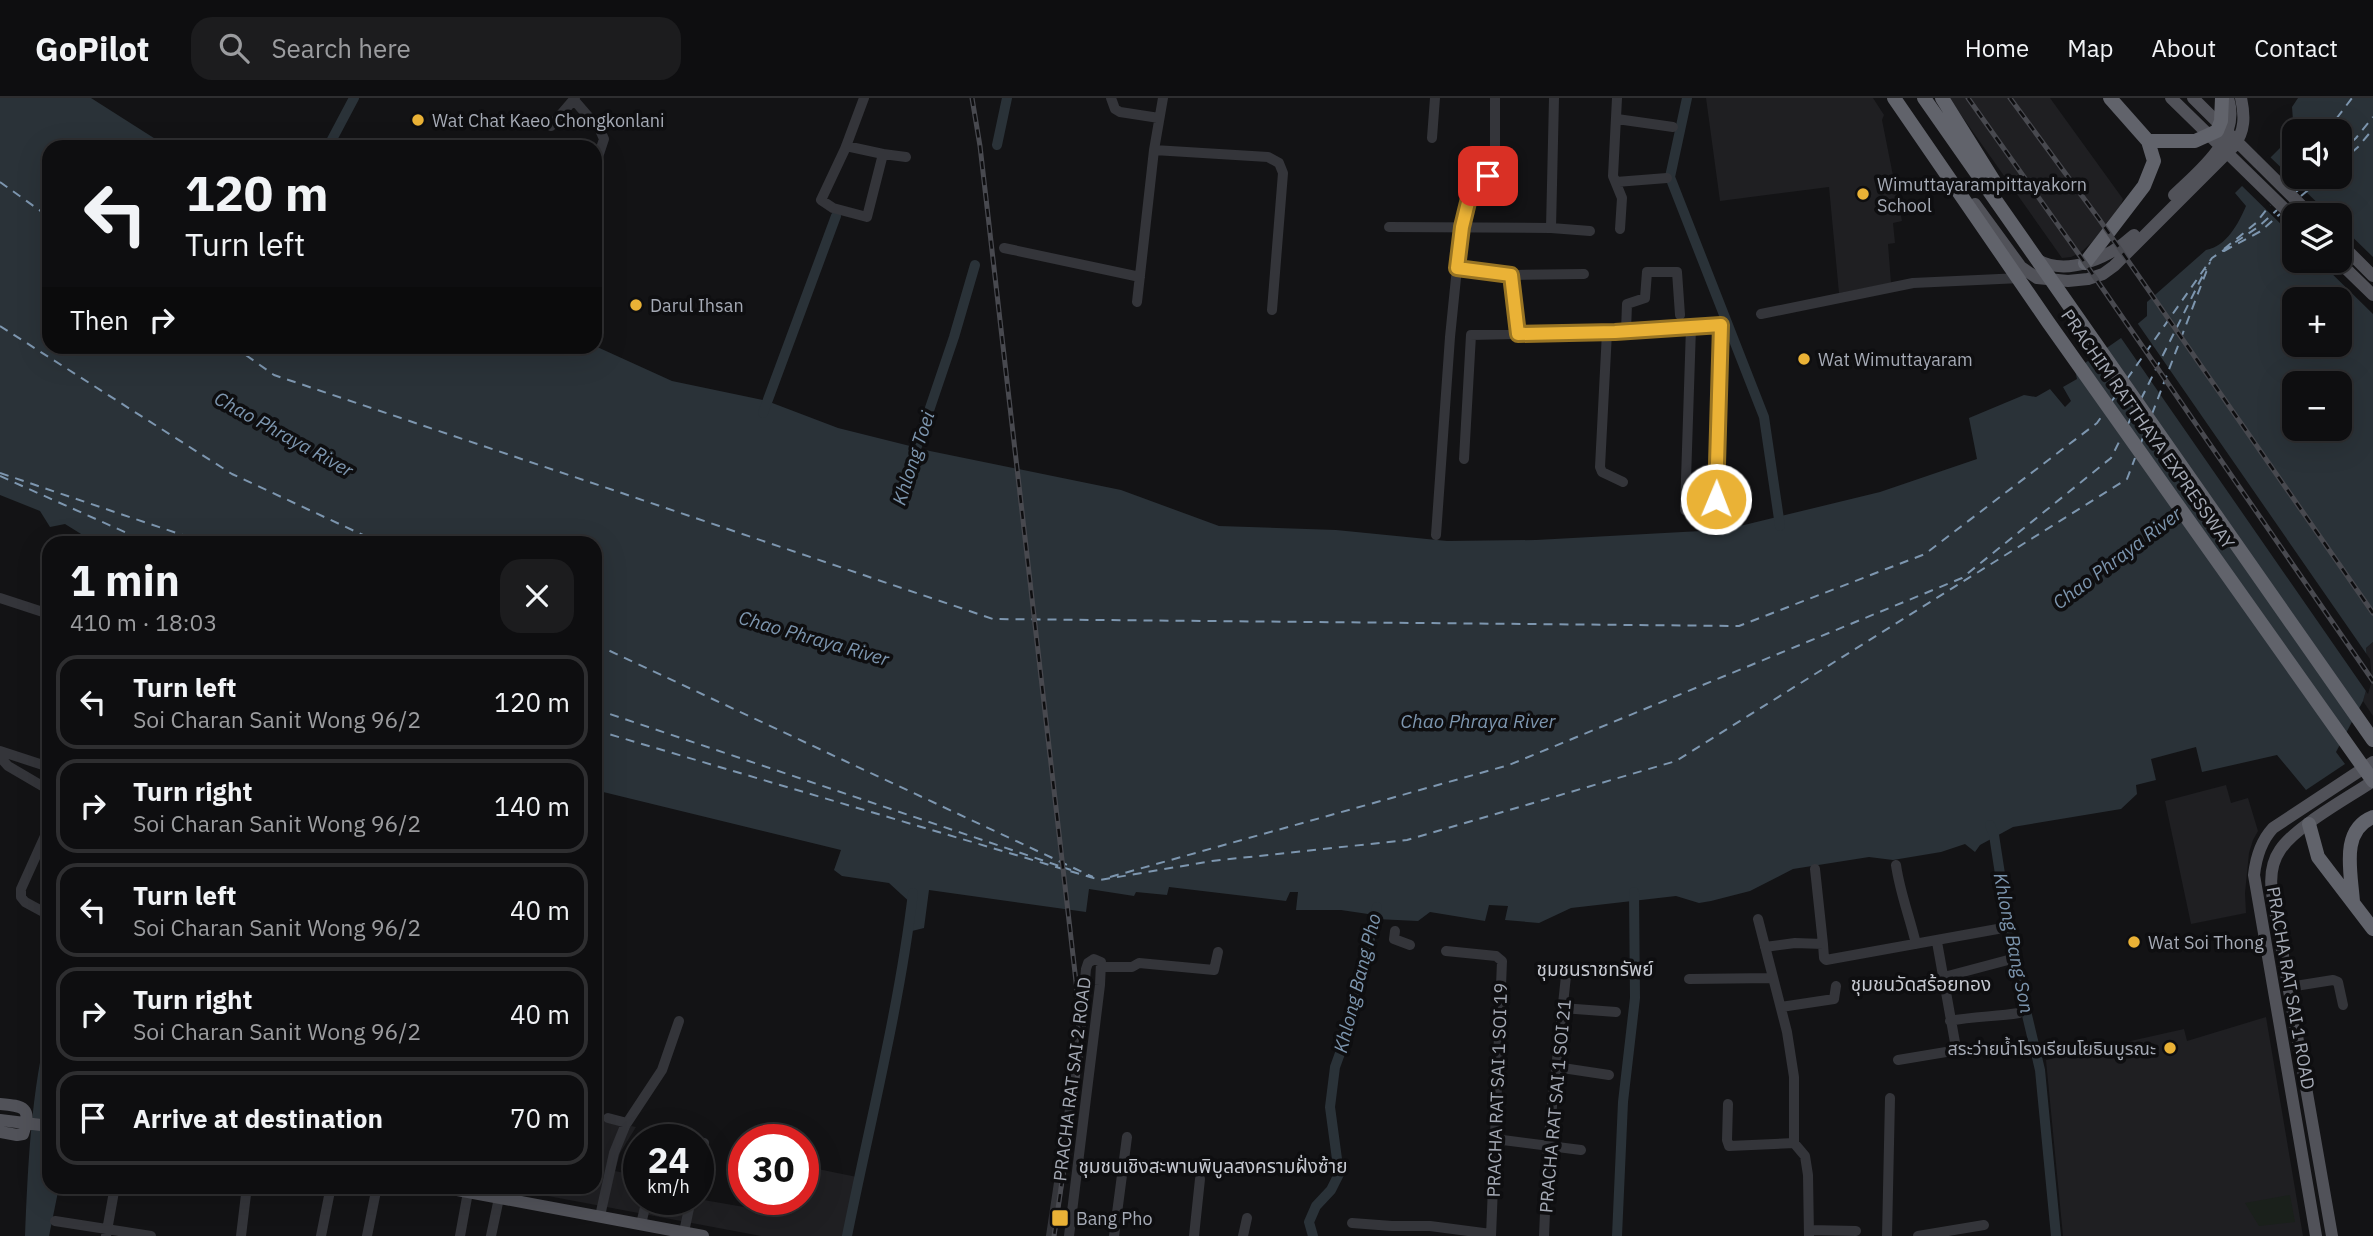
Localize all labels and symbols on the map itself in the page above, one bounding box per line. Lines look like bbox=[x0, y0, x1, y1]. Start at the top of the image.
place label: Wat Chat Kaeo Chongkonlani bbox=[432, 109, 665, 132]
marker: Wat Chat Kaeo Chongkonlani bbox=[410, 112, 426, 128]
pin bbox=[1458, 146, 1518, 206]
place label: Wimuttayarampittayakorn School bbox=[1877, 173, 2087, 217]
marker: Wimuttayarampittayakorn School bbox=[1855, 186, 1871, 202]
place label: Darul Ihsan bbox=[650, 294, 744, 317]
marker: Darul Ihsan bbox=[628, 297, 644, 313]
street label: PRACHIM RATTHAYA EXPRESSWAY bbox=[2056, 305, 2240, 554]
place label: Wat Wimuttayaram bbox=[1818, 348, 1973, 371]
marker: Wat Wimuttayaram bbox=[1796, 351, 1812, 367]
water label: Chao Phraya River bbox=[210, 386, 359, 483]
water label: Khlong Toei bbox=[887, 407, 940, 508]
position arrow bbox=[1679, 462, 1753, 536]
water label: Chao Phraya River bbox=[2048, 501, 2187, 614]
water label: Chao Phraya River bbox=[736, 605, 893, 671]
water label: Chao Phraya River bbox=[1401, 709, 1557, 733]
water label: Khlong Bang Son bbox=[1989, 871, 2039, 1015]
street label: PRACHA RAT SAI 1 ROAD bbox=[2262, 885, 2320, 1091]
water label: Khlong Bang Pho bbox=[1328, 911, 1386, 1055]
place label: Wat Soi Thong bbox=[2148, 931, 2264, 954]
marker: Wat Soi Thong bbox=[2126, 934, 2142, 950]
district label: ชุมชนราชทรัพย์ bbox=[1537, 957, 1654, 981]
district label: ชุมชนวัดสร้อยทอง bbox=[1851, 972, 1991, 996]
street label: PRACHA RAT SAI 2 ROAD bbox=[1048, 975, 1096, 1183]
street label: PRACHA RAT SAI 1 SOI 19 bbox=[1482, 982, 1512, 1198]
street label: PRACHA RAT SAI 1 SOI 21 bbox=[1534, 998, 1576, 1214]
place label: สระว่ายนํ้าโรงเรียนโยธินบูรณะ bbox=[1948, 1036, 2156, 1061]
marker: สระว่ายนํ้าโรงเรียนโยธินบูรณะ bbox=[2162, 1040, 2178, 1056]
speed limit sign: 30 bbox=[728, 1124, 819, 1215]
district label: ชุมชนเชิงสะพานพิบูลสงครามฝั่งซ้าย bbox=[1078, 1154, 1348, 1179]
place label: Bang Pho bbox=[1076, 1207, 1153, 1230]
marker: Bang Pho bbox=[1050, 1208, 1070, 1228]

